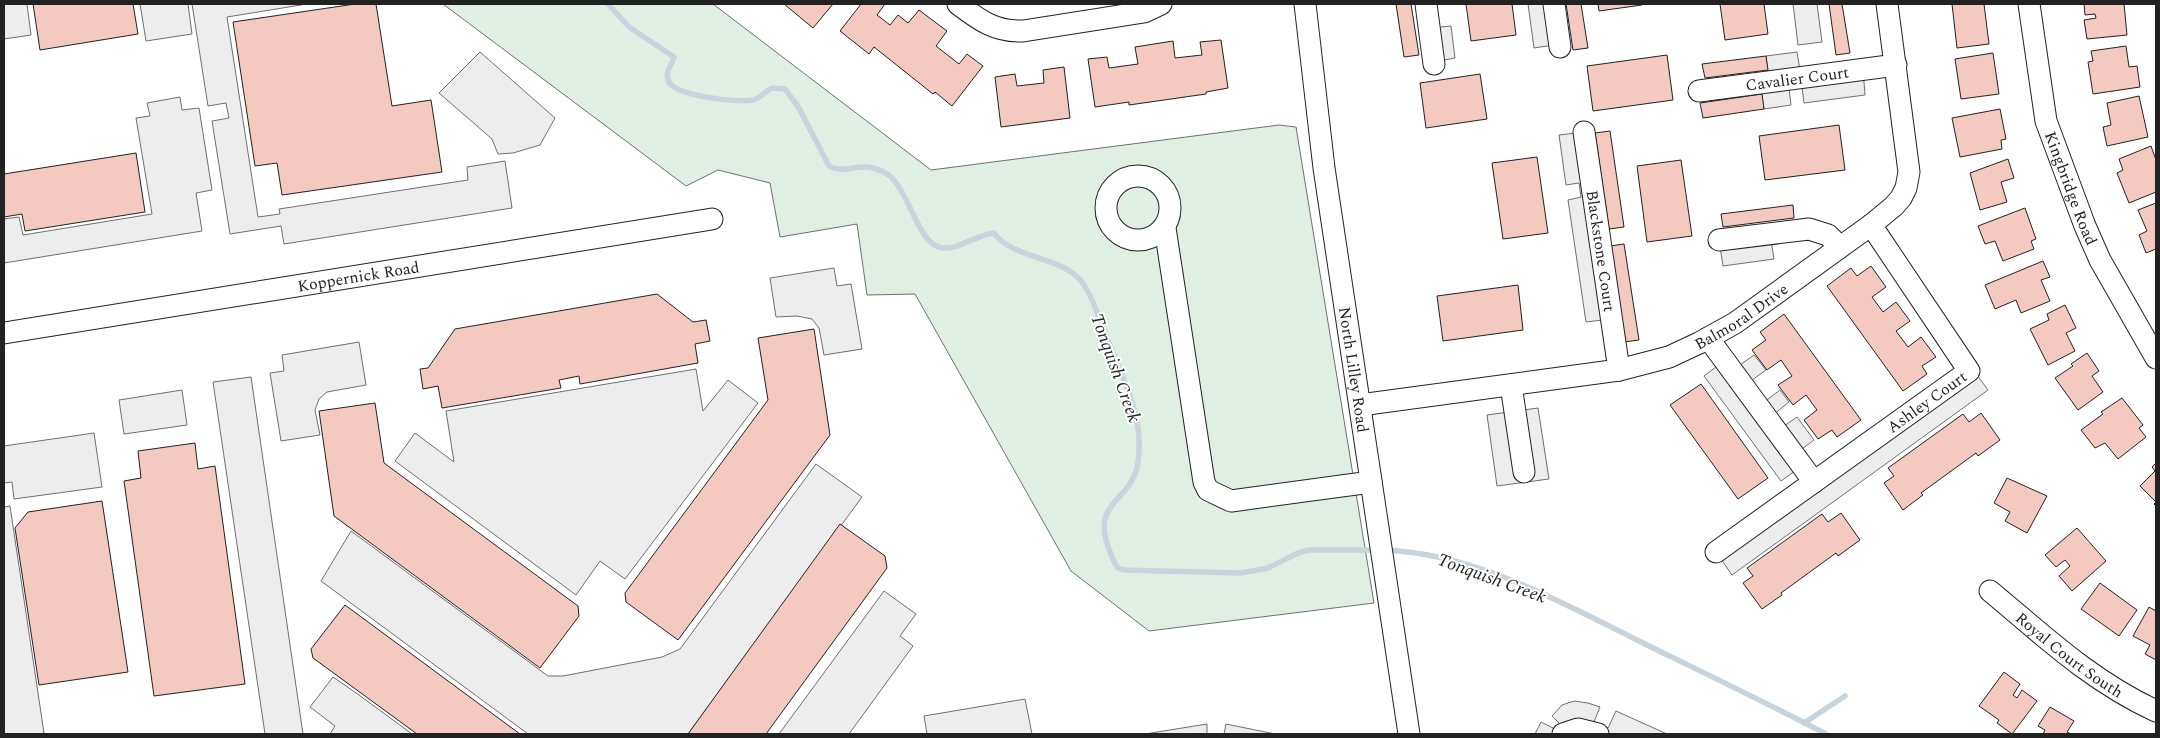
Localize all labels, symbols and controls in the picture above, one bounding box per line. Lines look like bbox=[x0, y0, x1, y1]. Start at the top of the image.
street label: Cavalier Court bbox=[1744, 60, 1851, 98]
street label: Kingbridge Road bbox=[2038, 128, 2103, 249]
street label: Blackstone Court bbox=[1580, 188, 1621, 314]
street label: Koppernick Road bbox=[296, 255, 421, 299]
street label: Balmoral Drive bbox=[1690, 278, 1793, 356]
street label: North Lilley Road bbox=[1332, 305, 1375, 434]
water label: Tonquish Creek bbox=[1083, 310, 1148, 427]
street label: Ashley Court bbox=[1882, 365, 1973, 439]
water label: Tonquish Creek bbox=[1433, 546, 1551, 611]
street label: Royal Court South bbox=[2010, 607, 2128, 704]

